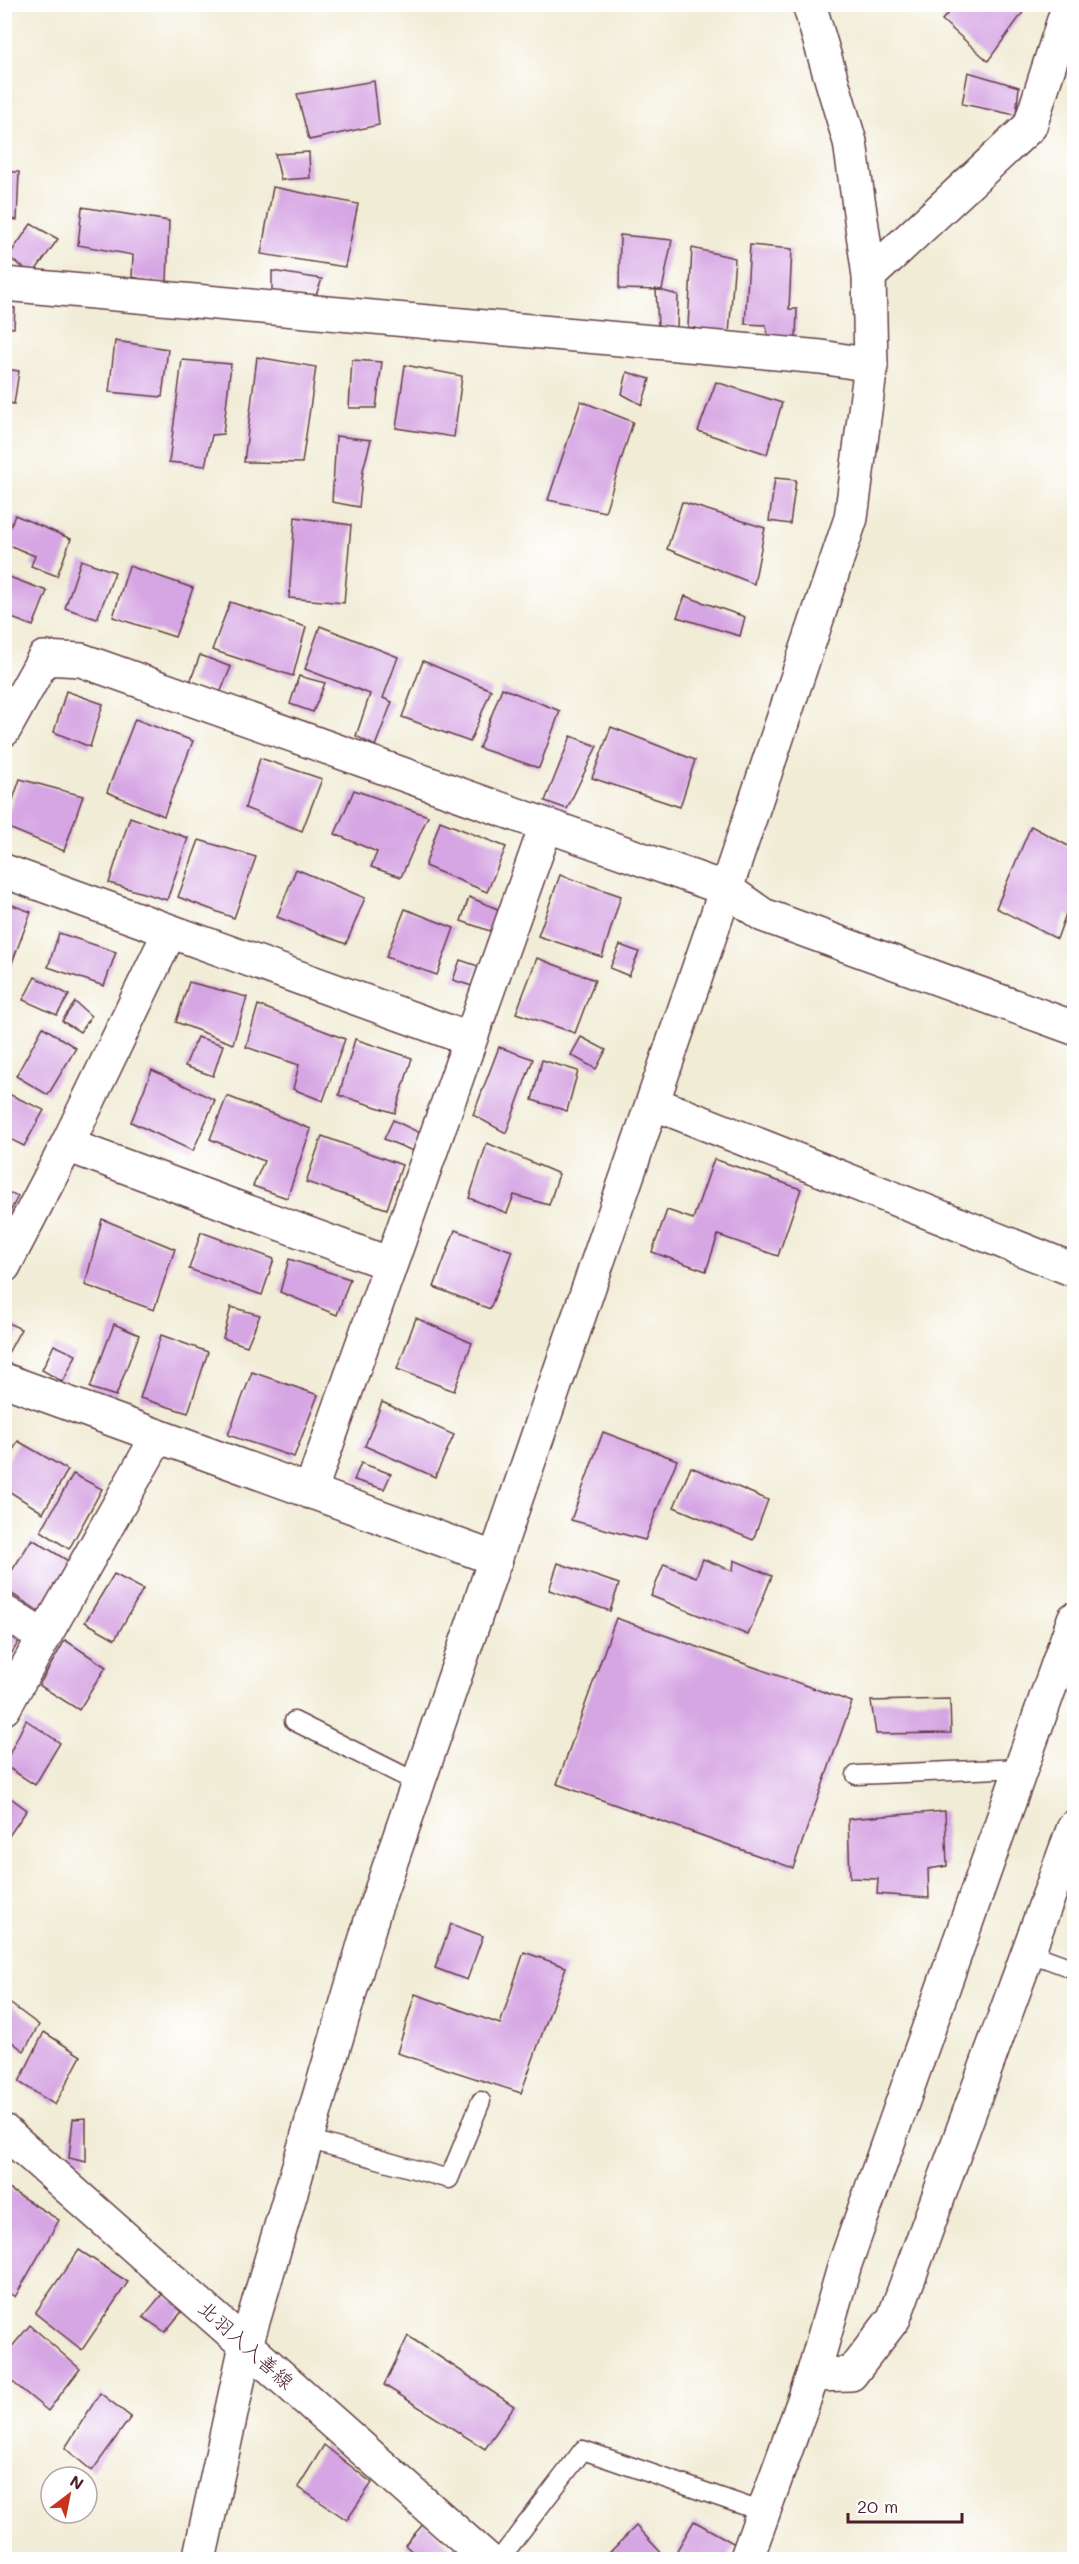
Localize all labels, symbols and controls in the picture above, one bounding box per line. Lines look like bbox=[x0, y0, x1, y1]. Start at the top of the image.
street label: 北羽入入善線 bbox=[193, 2294, 300, 2394]
north arrow bbox=[39, 2465, 99, 2525]
text: N bbox=[66, 2470, 88, 2494]
scale bar bbox=[848, 2486, 962, 2524]
text: 20 m bbox=[857, 2494, 898, 2518]

